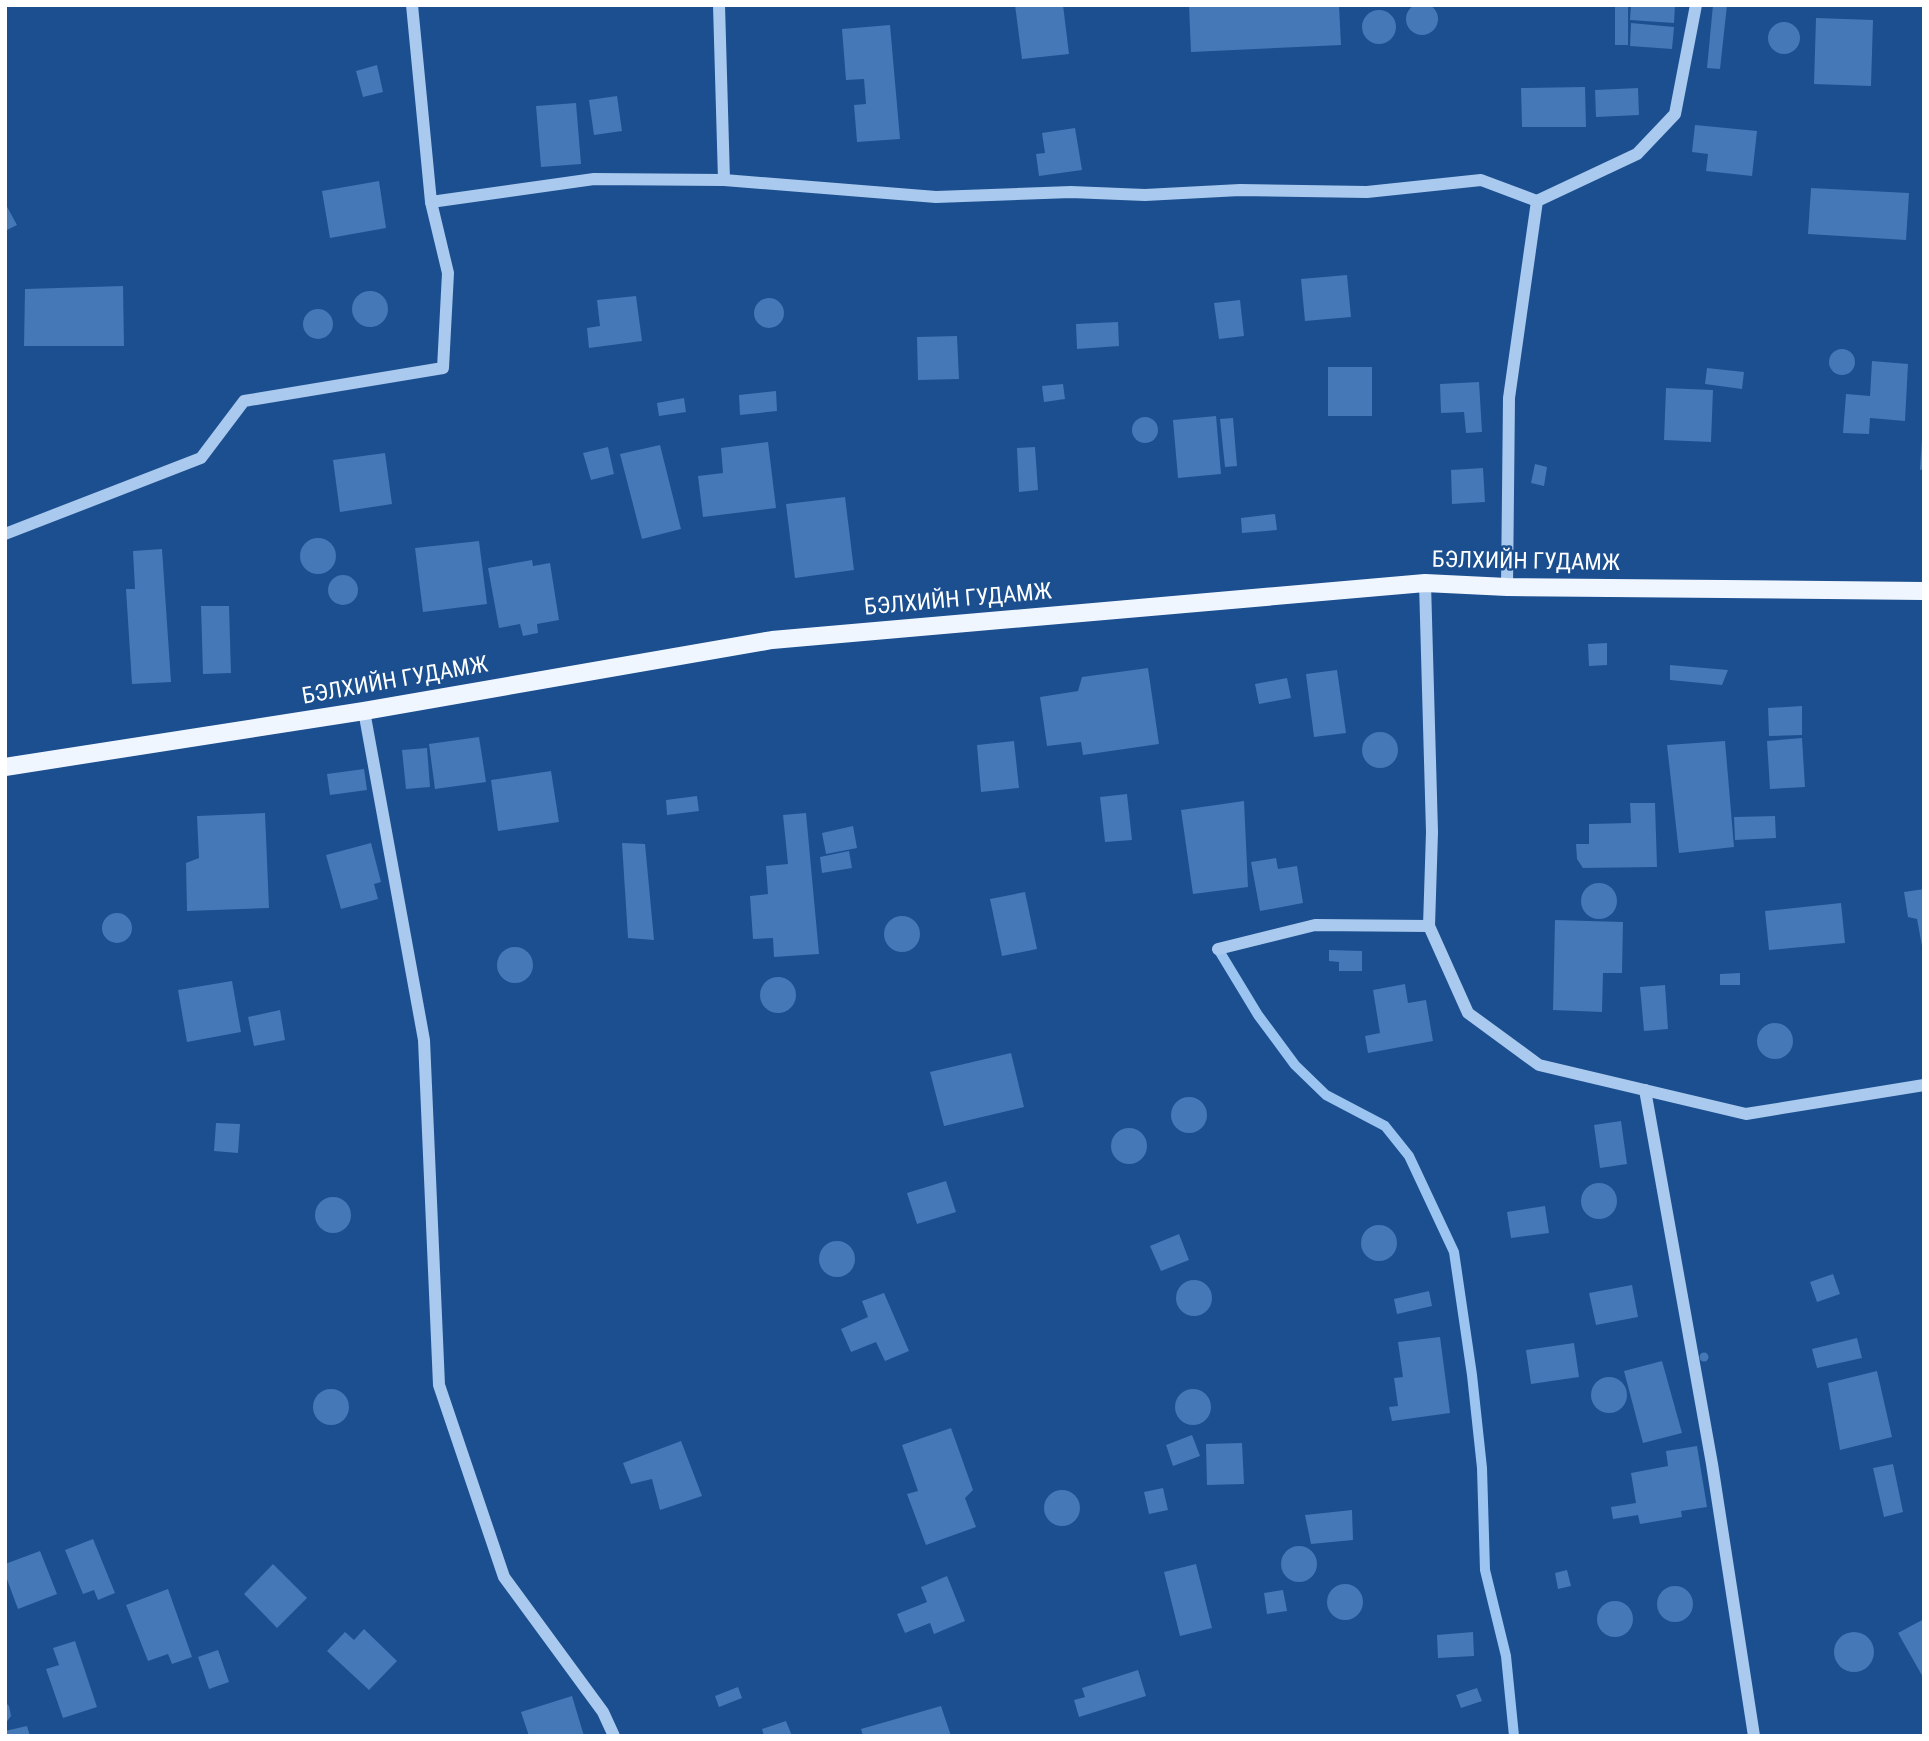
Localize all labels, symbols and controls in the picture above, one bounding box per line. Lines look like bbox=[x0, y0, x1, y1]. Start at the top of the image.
street label: БЭЛХИЙН ГУДАМЖ bbox=[1432, 545, 1620, 576]
street label: БЭЛХИЙН ГУДАМЖ bbox=[863, 576, 1053, 621]
street label: БЭЛХИЙН ГУДАМЖ bbox=[300, 649, 490, 710]

